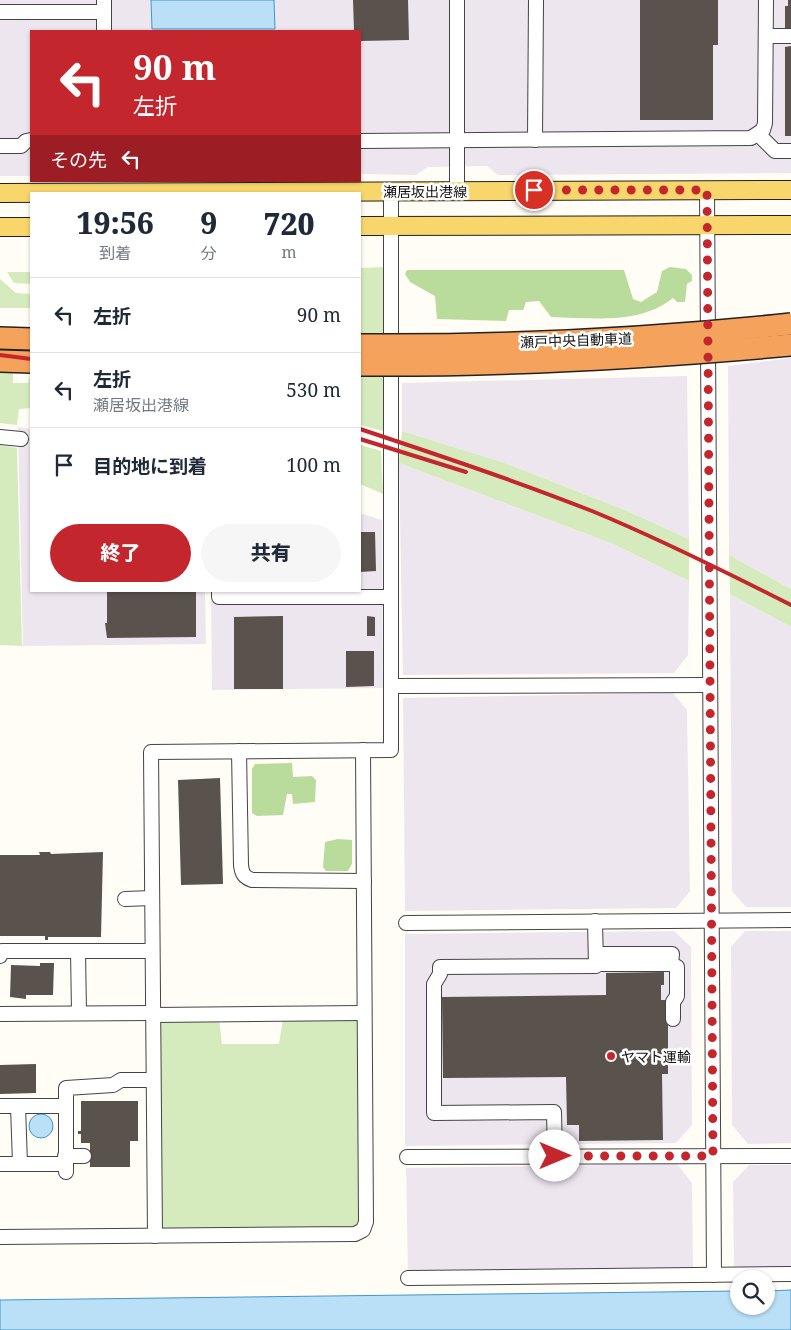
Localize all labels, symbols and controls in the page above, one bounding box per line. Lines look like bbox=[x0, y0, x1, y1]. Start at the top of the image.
text: 90 m bbox=[133, 43, 216, 90]
icon: left bbox=[50, 50, 115, 115]
text: 左折 bbox=[133, 90, 177, 120]
icon: left bbox=[117, 145, 145, 173]
text: その先 bbox=[50, 147, 107, 173]
pin bbox=[513, 169, 555, 211]
icon: arrive bbox=[520, 176, 548, 204]
street label: 瀬居坂出港線 bbox=[383, 182, 467, 201]
text: 19:56 bbox=[76, 202, 154, 243]
text: 9 bbox=[200, 202, 217, 243]
text: 720 bbox=[264, 203, 315, 244]
text: m bbox=[282, 241, 297, 263]
text: 到着 bbox=[99, 242, 131, 264]
text: 分 bbox=[201, 242, 217, 264]
icon: left bbox=[50, 301, 78, 329]
text: 90 m bbox=[297, 302, 341, 328]
text: 左折 bbox=[93, 303, 131, 329]
street label: 瀬戸中央自動車道 bbox=[520, 329, 632, 351]
text: 左折 bbox=[93, 366, 131, 392]
icon: left bbox=[50, 376, 78, 404]
text: 530 m bbox=[286, 377, 341, 403]
text: 瀬居坂出港線 bbox=[93, 394, 189, 416]
icon: arrive bbox=[50, 451, 78, 479]
text: 100 m bbox=[286, 452, 341, 478]
text: 目的地に到着 bbox=[93, 453, 207, 479]
button: 終了 bbox=[50, 524, 191, 582]
button: 共有 bbox=[201, 524, 341, 582]
place label: ヤマト運輸 bbox=[621, 1047, 691, 1066]
marker: ヤマト運輸 bbox=[605, 1050, 617, 1062]
position arrow bbox=[528, 1129, 580, 1181]
map controls bbox=[730, 1270, 775, 1315]
button: search bbox=[730, 1270, 775, 1315]

